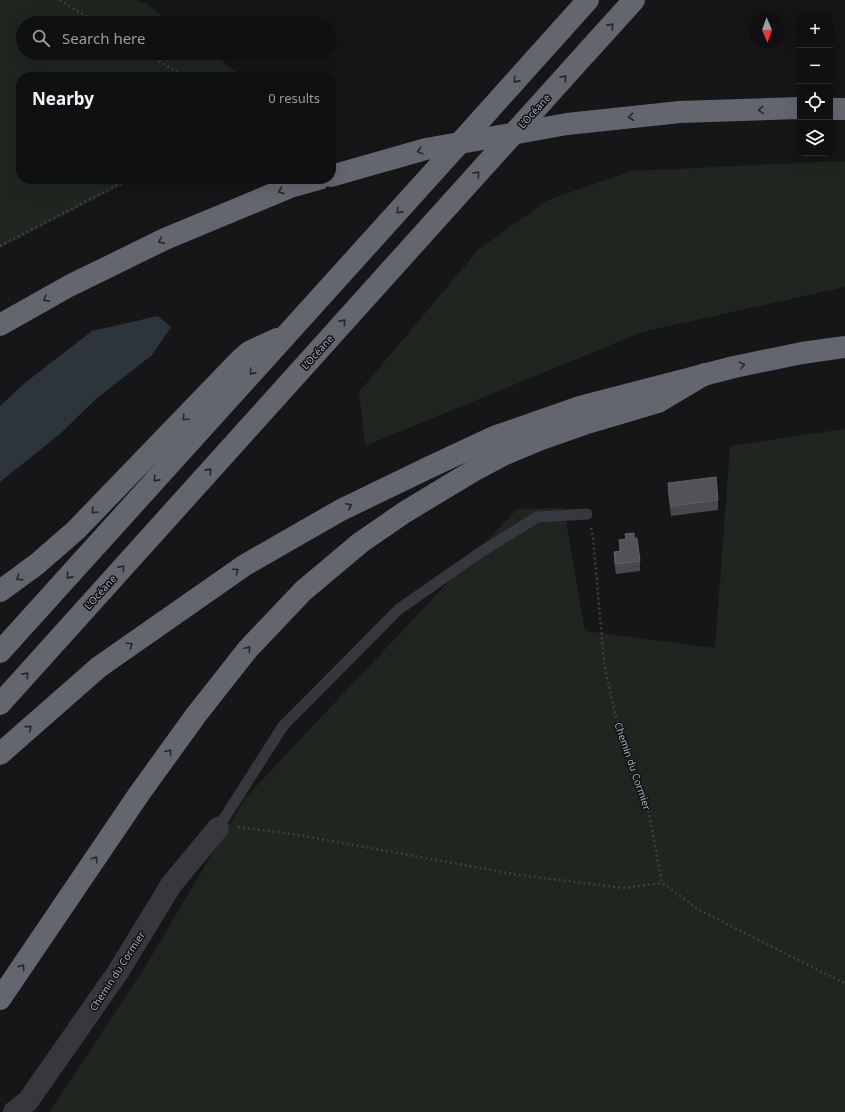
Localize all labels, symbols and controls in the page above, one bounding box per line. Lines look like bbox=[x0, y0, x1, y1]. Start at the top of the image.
north arrow bbox=[749, 12, 785, 48]
map controls bbox=[797, 12, 833, 156]
button: + bbox=[797, 12, 833, 48]
search box bbox=[16, 16, 336, 60]
one-way arrow bbox=[606, 23, 613, 31]
icon: search bbox=[30, 27, 52, 49]
text: Search here bbox=[62, 28, 145, 48]
button: − bbox=[797, 48, 833, 84]
one-way arrow bbox=[513, 75, 521, 83]
one-way arrow bbox=[559, 75, 567, 83]
button: locate bbox=[797, 84, 833, 120]
text: Nearby bbox=[32, 87, 94, 110]
text: 0 results bbox=[268, 89, 320, 107]
street label: L’Océane bbox=[515, 90, 553, 131]
one-way arrow bbox=[758, 105, 764, 114]
one-way arrow bbox=[628, 113, 634, 122]
button: layers bbox=[797, 120, 833, 156]
one-way arrow bbox=[417, 146, 423, 154]
one-way arrow bbox=[472, 171, 479, 179]
one-way arrow bbox=[278, 186, 285, 194]
one-way arrow bbox=[397, 206, 404, 213]
one-way arrow bbox=[158, 236, 166, 244]
one-way arrow bbox=[42, 295, 50, 302]
one-way arrow bbox=[339, 320, 346, 327]
street label: L’Océane bbox=[298, 331, 336, 372]
one-way arrow bbox=[739, 362, 746, 370]
one-way arrow bbox=[250, 368, 257, 375]
one-way arrow bbox=[182, 413, 190, 421]
one-way arrow bbox=[205, 468, 212, 476]
one-way arrow bbox=[153, 474, 161, 482]
one-way arrow bbox=[344, 503, 352, 511]
one-way arrow bbox=[91, 506, 99, 514]
one-way arrow bbox=[118, 565, 125, 572]
one-way arrow bbox=[232, 568, 239, 576]
one-way arrow bbox=[66, 571, 74, 579]
street label: L’Océane bbox=[81, 571, 119, 612]
one-way arrow bbox=[16, 573, 23, 580]
one-way arrow bbox=[125, 643, 132, 650]
one-way arrow bbox=[244, 647, 251, 654]
one-way arrow bbox=[21, 672, 28, 679]
street label: Chemin du Cormier bbox=[611, 720, 655, 812]
one-way arrow bbox=[25, 726, 32, 733]
one-way arrow bbox=[164, 750, 171, 757]
one-way arrow bbox=[90, 856, 98, 863]
street label: Chemin du Cormier bbox=[86, 929, 148, 1013]
one-way arrow bbox=[17, 964, 25, 971]

